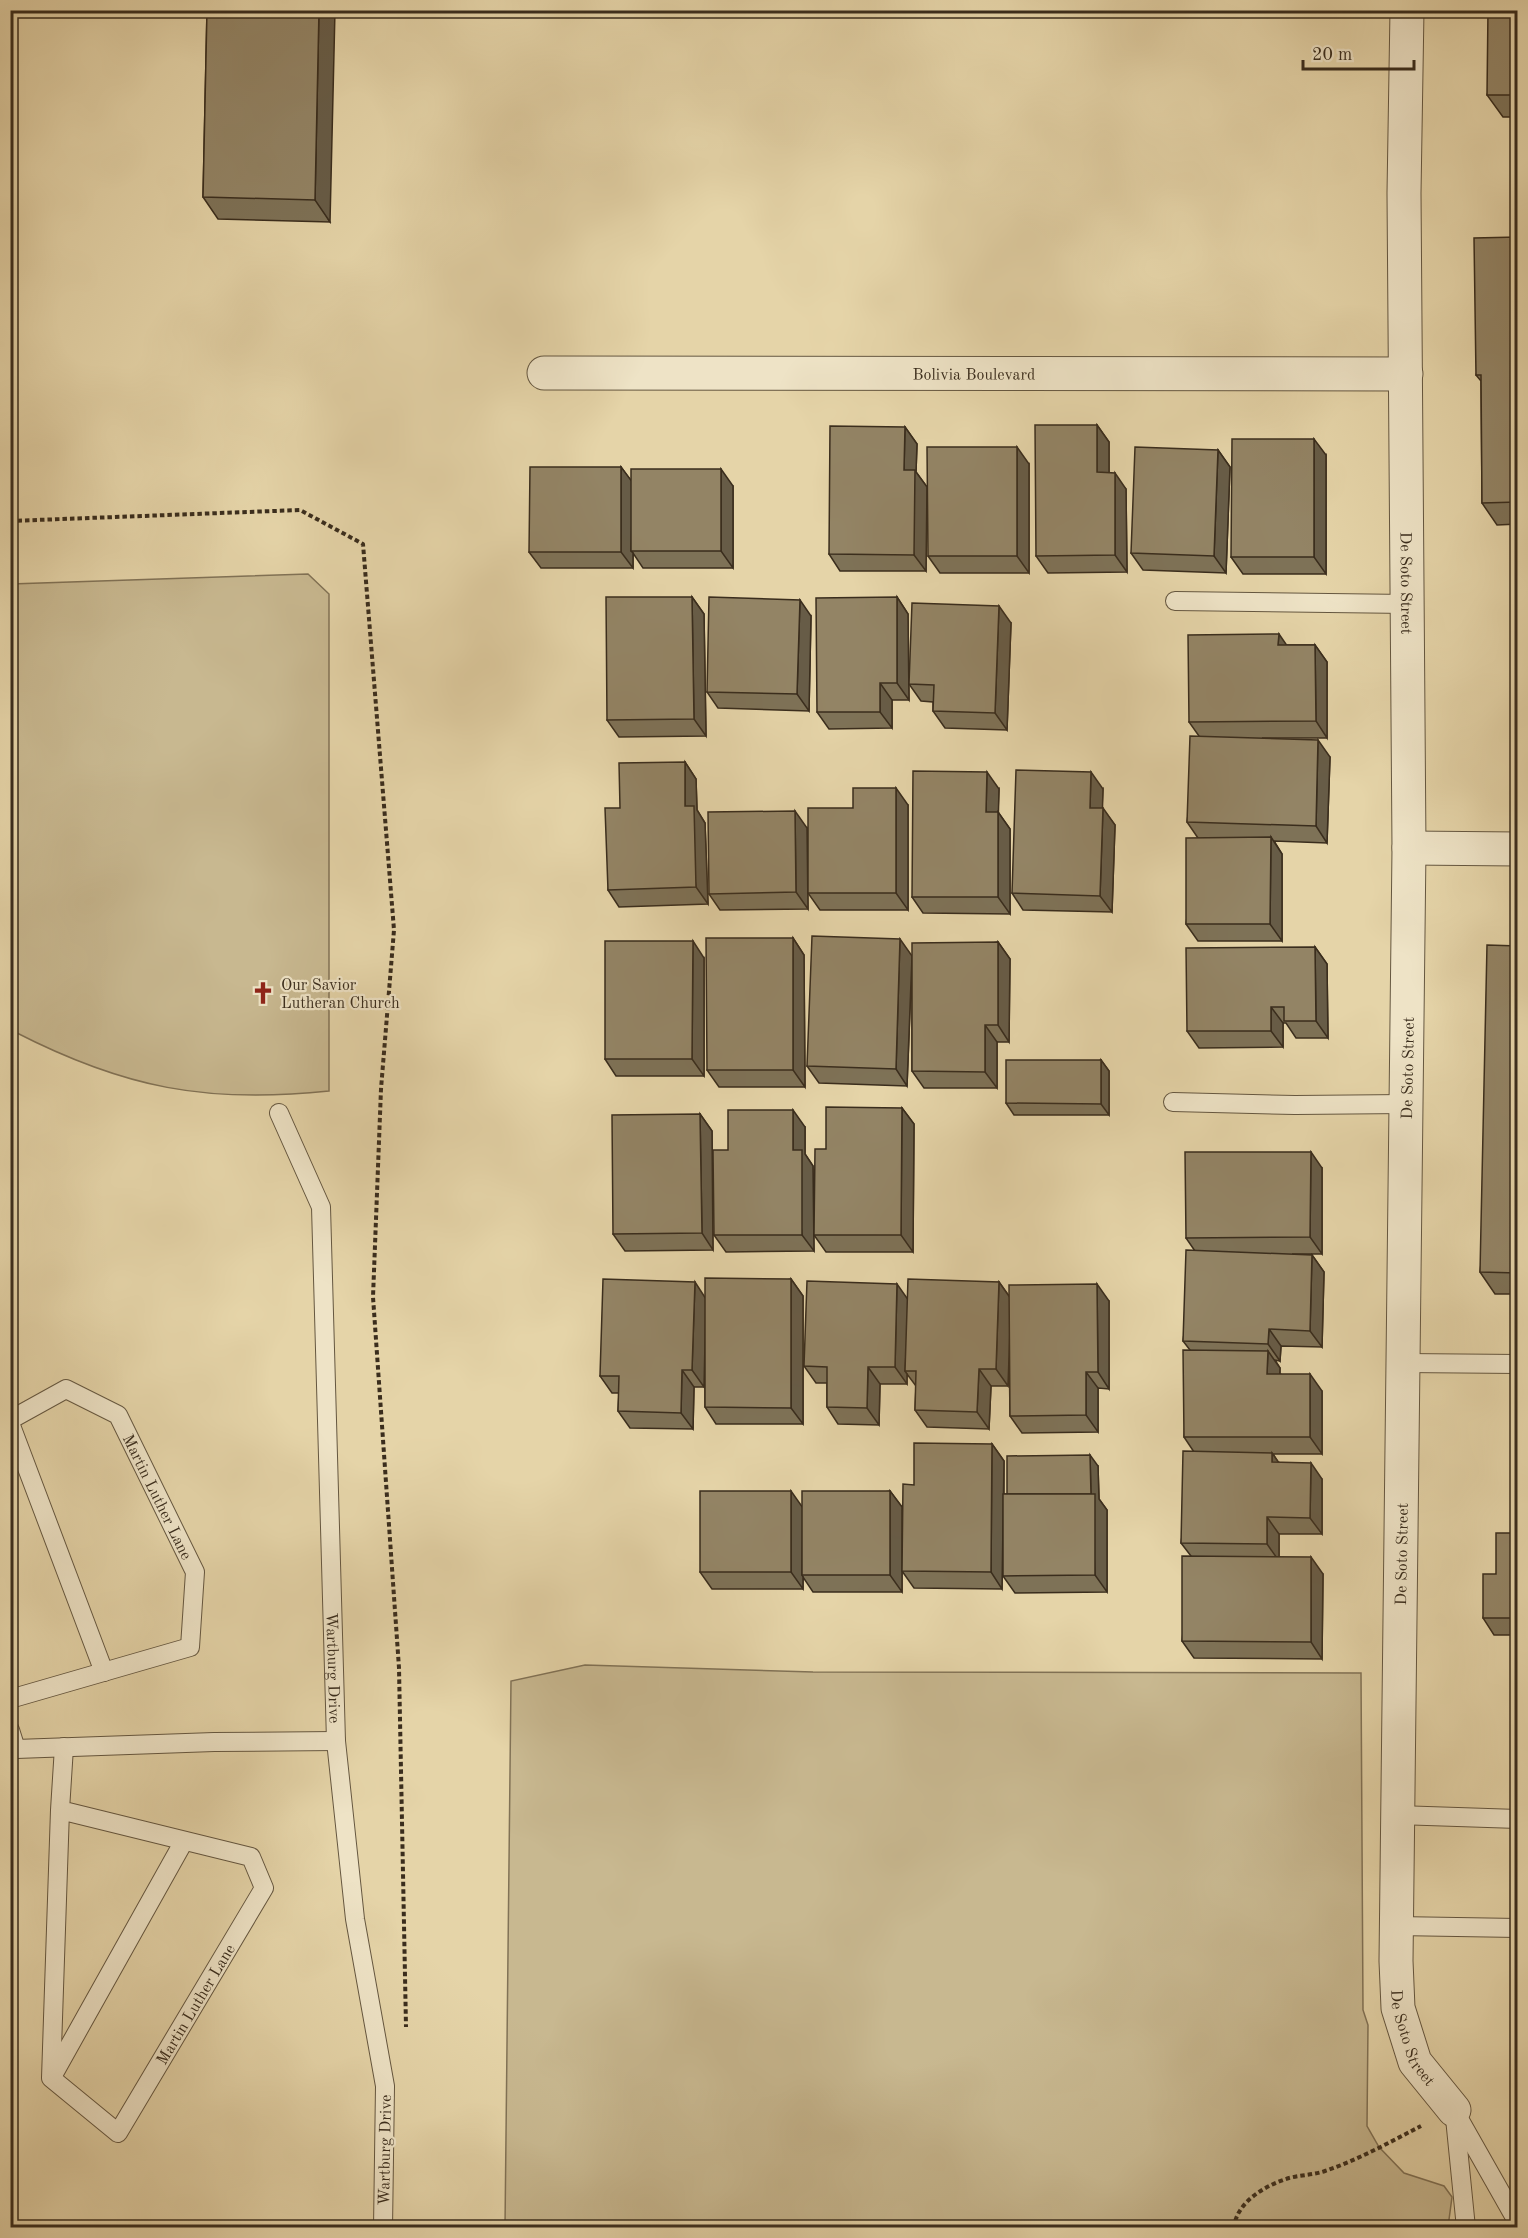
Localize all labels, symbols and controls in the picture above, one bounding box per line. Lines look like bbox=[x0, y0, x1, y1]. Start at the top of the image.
scale bar bbox=[1303, 33, 1414, 71]
text: 20 m bbox=[1312, 46, 1352, 64]
street label: Bolivia Boulevard bbox=[913, 367, 1035, 384]
street label: De Soto Street bbox=[1397, 532, 1413, 635]
place label: Our Savior Lutheran Church bbox=[281, 978, 400, 1012]
church icon: Our Savior Lutheran Church bbox=[250, 980, 276, 1006]
street label: De Soto Street bbox=[1400, 1016, 1418, 1119]
street label: Martin Luther Lane bbox=[119, 1432, 194, 1563]
street label: De Soto Street bbox=[1394, 1502, 1412, 1605]
street label: Wartburg Drive bbox=[322, 1612, 341, 1724]
street label: Martin Luther Lane bbox=[154, 1942, 239, 2068]
street label: De Soto Street bbox=[1387, 1989, 1437, 2090]
street label: Wartburg Drive bbox=[377, 2095, 395, 2206]

